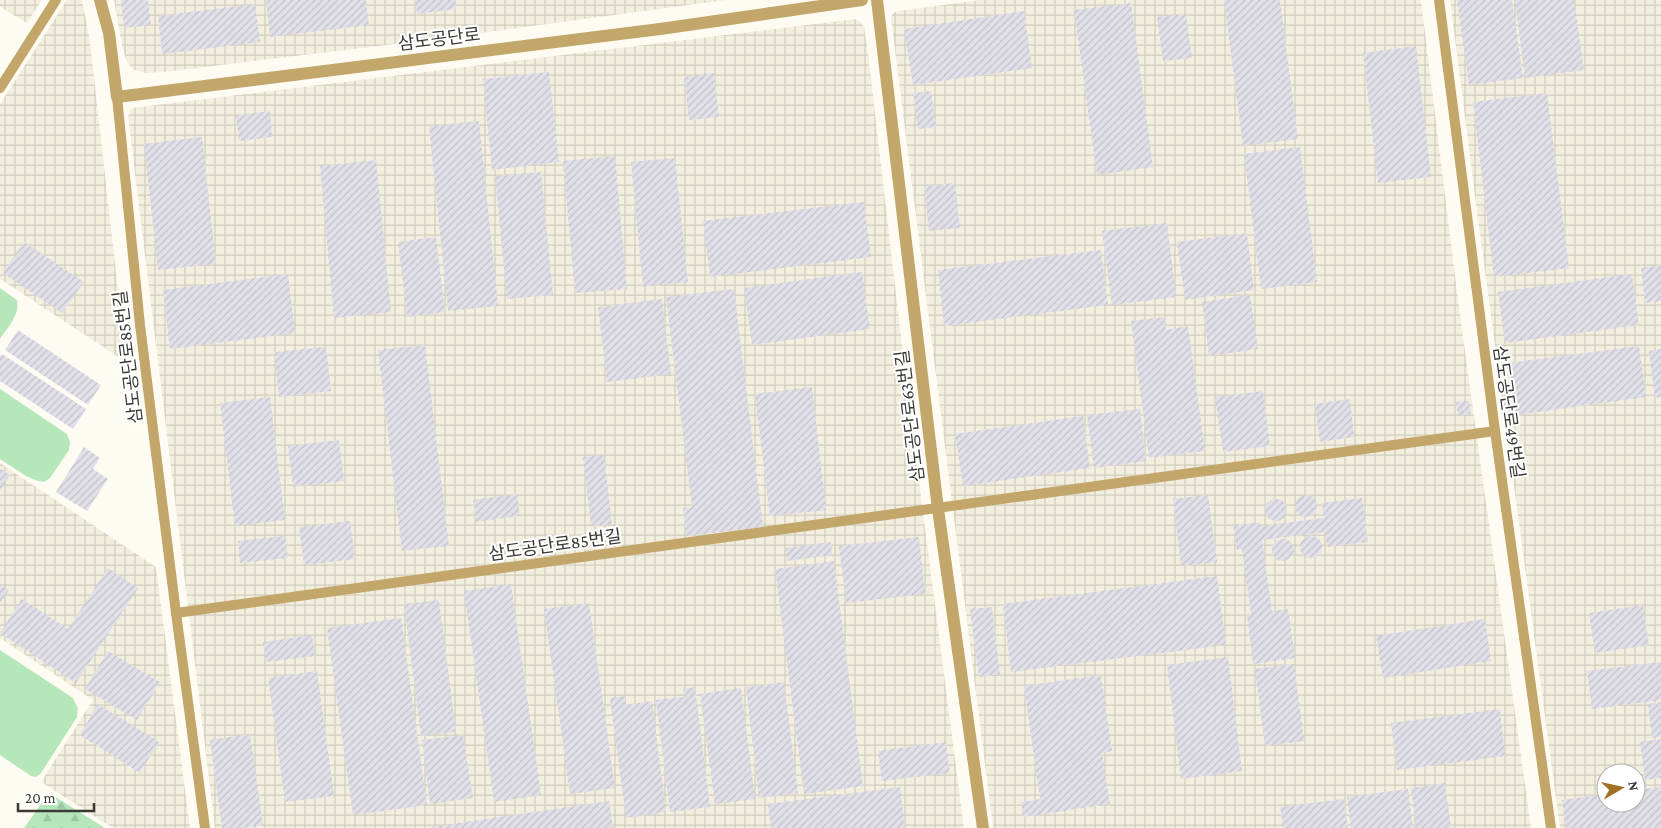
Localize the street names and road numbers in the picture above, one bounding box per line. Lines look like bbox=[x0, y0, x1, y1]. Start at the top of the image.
street label: 삼도공단로 bbox=[397, 24, 481, 54]
street label: 삼도공단로85번길 bbox=[110, 289, 146, 425]
street label: 삼도공단로49번길 bbox=[1490, 344, 1528, 480]
street label: 삼도공단로63번길 bbox=[892, 349, 928, 483]
street label: 삼도공단로85번길 bbox=[487, 526, 623, 564]

